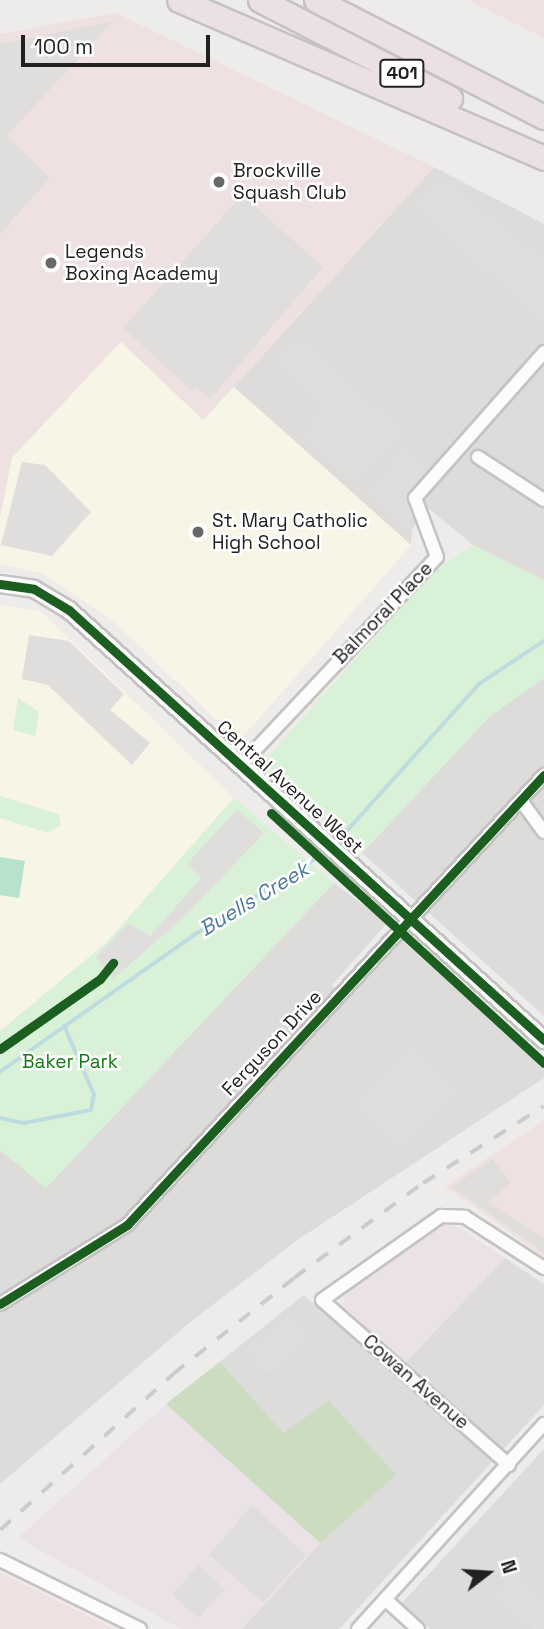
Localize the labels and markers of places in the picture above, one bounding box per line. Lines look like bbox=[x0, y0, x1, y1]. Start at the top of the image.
place label: Brockville Squash Club bbox=[233, 160, 347, 204]
marker: Brockville Squash Club bbox=[211, 174, 227, 190]
place label: Legends Boxing Academy bbox=[65, 241, 219, 285]
marker: Legends Boxing Academy bbox=[43, 255, 59, 271]
place label: St. Mary Catholic High School bbox=[212, 510, 368, 554]
marker: St. Mary Catholic High School bbox=[190, 524, 206, 540]

